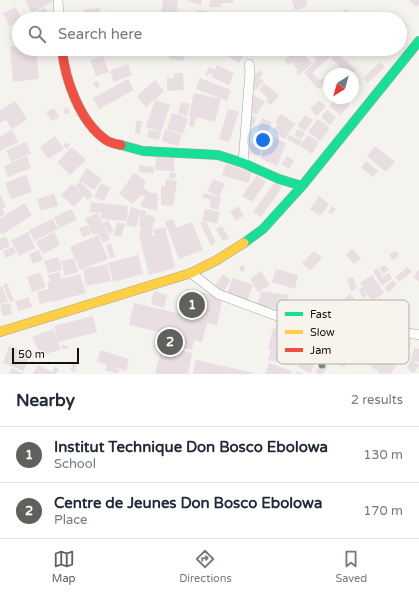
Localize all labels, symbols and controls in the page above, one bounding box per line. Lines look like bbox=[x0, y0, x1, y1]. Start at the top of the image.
search box bbox=[12, 12, 407, 56]
icon: search bbox=[26, 23, 48, 45]
text: Search here bbox=[58, 25, 142, 43]
north arrow bbox=[323, 68, 359, 104]
your location bbox=[253, 130, 273, 150]
pin: 1 bbox=[179, 290, 205, 320]
legend bbox=[277, 300, 409, 364]
text: Fast bbox=[310, 308, 331, 321]
text: Slow bbox=[310, 326, 335, 339]
pin: 2 bbox=[157, 327, 183, 357]
text: Jam bbox=[310, 344, 331, 357]
scale bar bbox=[12, 346, 79, 365]
text: 50 m bbox=[18, 348, 45, 361]
text: Nearby bbox=[16, 390, 75, 411]
text: 2 results bbox=[351, 392, 403, 408]
text: Institut Technique Don Bosco Ebolowa bbox=[54, 438, 328, 456]
text: 1 bbox=[25, 447, 33, 463]
text: 130 m bbox=[363, 447, 403, 463]
text: School bbox=[54, 456, 96, 472]
text: Centre de Jeunes Don Bosco Ebolowa bbox=[54, 494, 322, 512]
text: 2 bbox=[25, 503, 33, 519]
text: 170 m bbox=[363, 503, 403, 519]
text: Place bbox=[54, 512, 87, 528]
tab: Map bbox=[52, 548, 76, 585]
tab: Directions bbox=[179, 548, 232, 585]
tab: Saved bbox=[335, 548, 367, 585]

